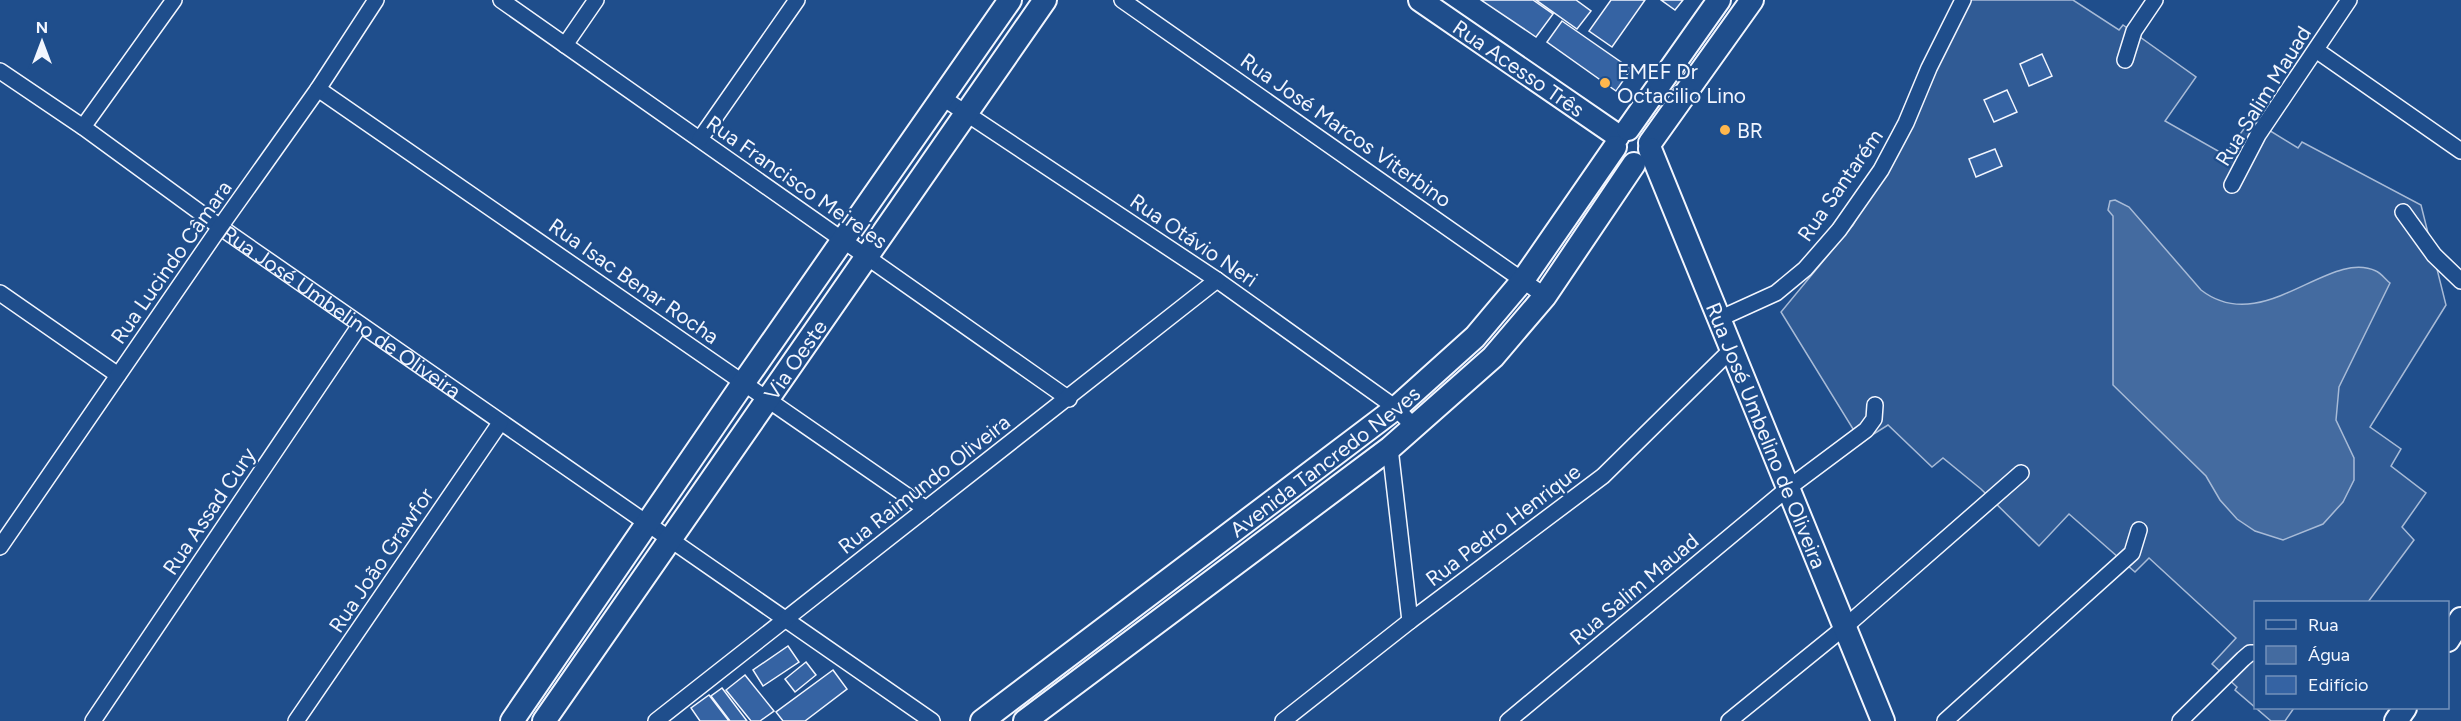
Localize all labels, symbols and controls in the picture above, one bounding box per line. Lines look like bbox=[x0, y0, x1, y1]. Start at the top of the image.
north arrow bbox=[12, 12, 72, 72]
street label: Rua Acesso Três bbox=[1448, 14, 1589, 122]
text: N bbox=[36, 18, 48, 37]
street label: Rua Salim Mauad bbox=[2210, 21, 2316, 171]
street label: Rua José Marcos Viterbino bbox=[1236, 48, 1456, 212]
place label: EMEF Dr Octacilio Lino bbox=[1617, 59, 1746, 108]
marker: EMEF Dr Octacilio Lino bbox=[1598, 76, 1612, 90]
street label: Rua Francisco Meireles bbox=[702, 110, 892, 254]
place label: BR bbox=[1737, 118, 1763, 143]
marker: BR bbox=[1718, 123, 1732, 137]
street label: Rua Santarém bbox=[1792, 124, 1888, 246]
street label: Rua Lucindo Câmara bbox=[105, 176, 237, 348]
street label: Rua Otávio Neri bbox=[1126, 188, 1262, 292]
street label: Rua Isac Benar Rocha bbox=[544, 213, 724, 349]
street label: Rua José Umbelino de Oliveira bbox=[218, 220, 466, 403]
street label: Rua José Umbelino de Oliveira bbox=[1701, 298, 1832, 572]
street label: Via Oeste bbox=[758, 315, 832, 405]
street label: Avenida Tancredo Neves bbox=[1225, 380, 1425, 542]
street label: Rua Raimundo Oliveira bbox=[833, 409, 1015, 559]
street label: Rua Assad Cury bbox=[157, 443, 261, 579]
street label: Rua Pedro Henrique bbox=[1421, 459, 1585, 591]
street label: Rua João Grawfor bbox=[323, 483, 439, 637]
street label: Rua Salim Mauad bbox=[1565, 528, 1703, 650]
legend bbox=[2254, 601, 2449, 709]
text: Rua bbox=[2308, 614, 2339, 636]
text: Água bbox=[2308, 644, 2350, 666]
text: Edifício bbox=[2308, 674, 2369, 696]

